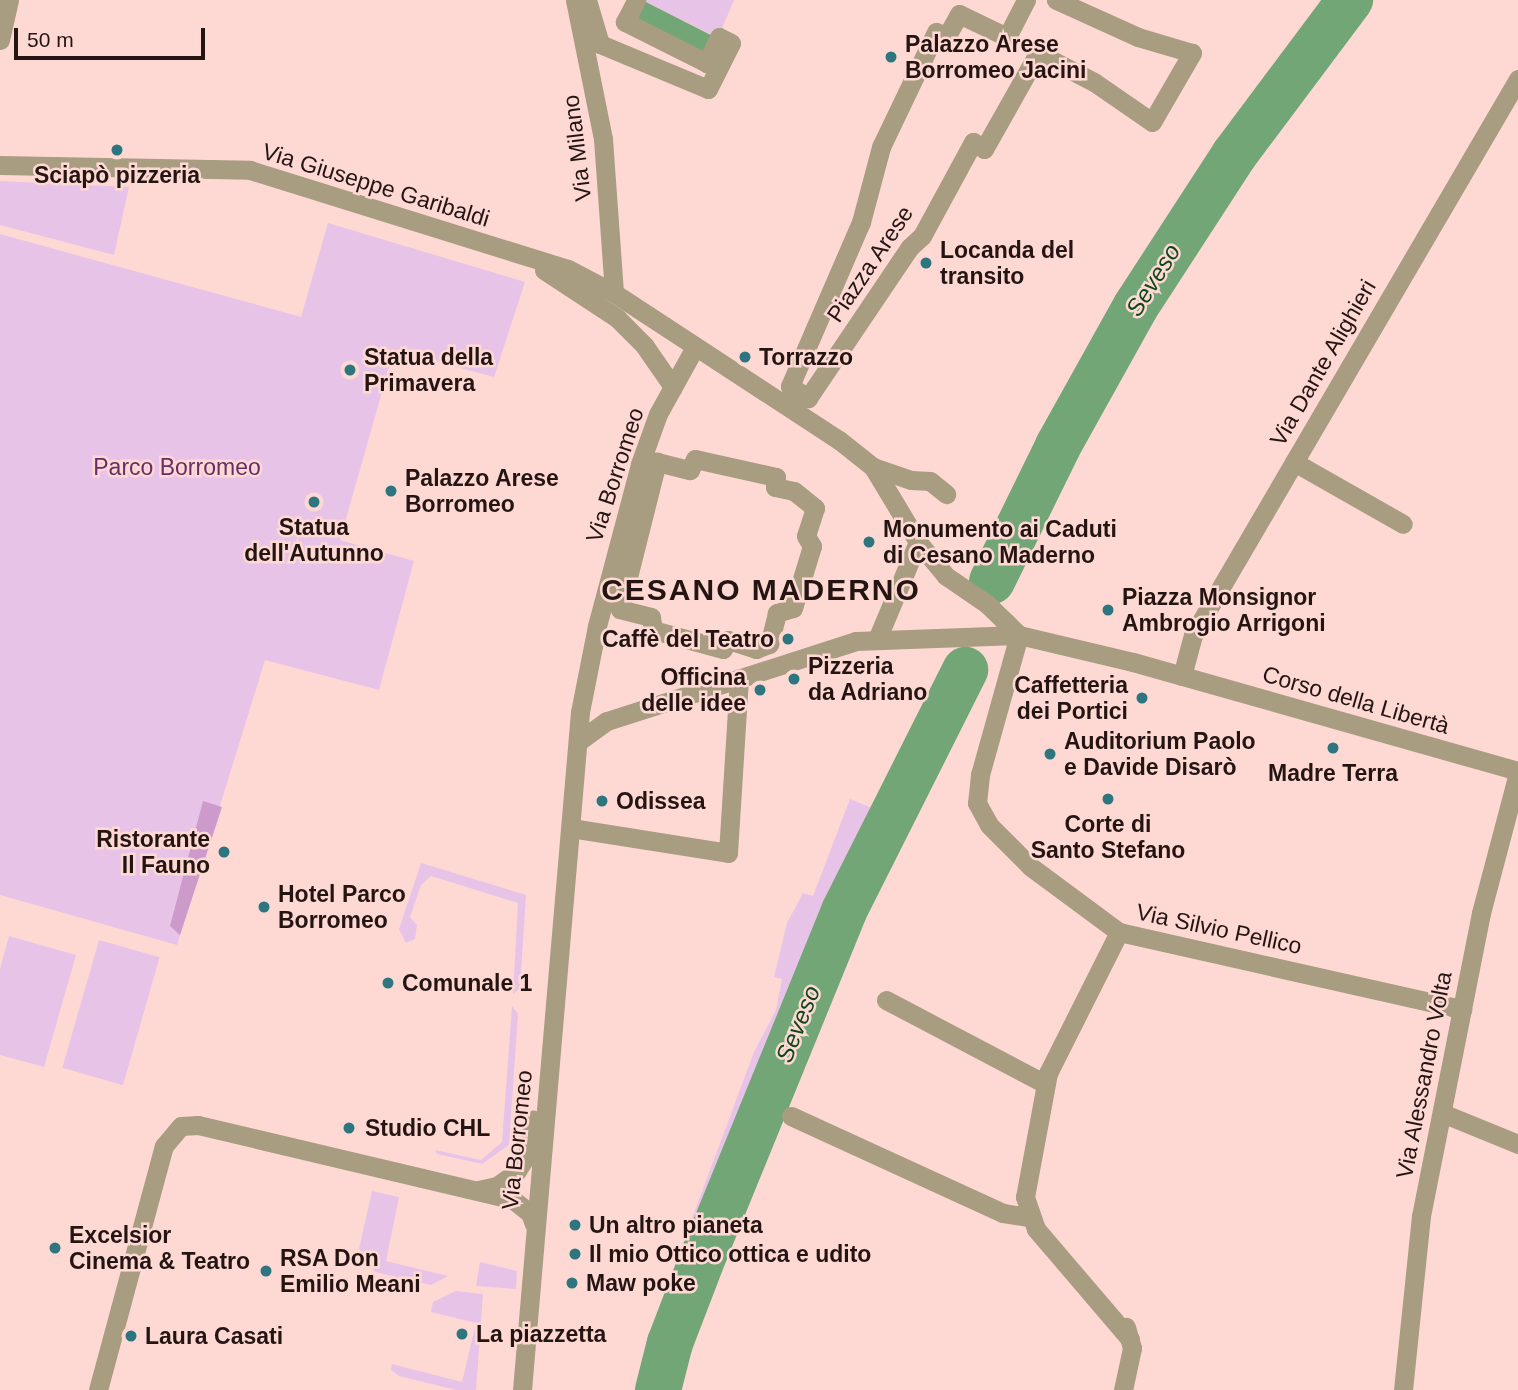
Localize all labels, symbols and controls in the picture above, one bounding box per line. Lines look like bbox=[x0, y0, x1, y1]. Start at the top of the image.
scale bar bbox=[18, 14, 208, 58]
text: 50 m bbox=[27, 28, 74, 51]
place label: Palazzo Arese Borromeo Jacini bbox=[905, 30, 1086, 84]
marker: Palazzo Arese Borromeo Jacini bbox=[883, 49, 899, 65]
street label: Via Milano bbox=[557, 93, 597, 203]
street label: Via Giuseppe Garibaldi bbox=[259, 137, 493, 233]
marker: Sciapò pizzeria bbox=[109, 142, 125, 158]
place label: Sciapò pizzeria bbox=[34, 161, 200, 189]
street label: Piazza Arese bbox=[821, 200, 919, 328]
place label: Locanda del transito bbox=[940, 236, 1074, 290]
water label: Seveso bbox=[1120, 238, 1186, 322]
marker: Locanda del transito bbox=[918, 255, 934, 271]
street label: Via Dante Alighieri bbox=[1264, 274, 1382, 452]
place label: Statua della Primavera bbox=[364, 343, 493, 397]
place label: Torrazzo bbox=[759, 343, 853, 371]
marker: Torrazzo bbox=[737, 349, 753, 365]
marker: Statua della Primavera bbox=[342, 362, 358, 378]
street label: Via Borromeo bbox=[580, 404, 650, 546]
park label: Parco Borromeo bbox=[93, 453, 261, 481]
place label: Palazzo Arese Borromeo bbox=[405, 464, 560, 518]
marker: Palazzo Arese Borromeo bbox=[383, 483, 399, 499]
marker: Statua dell'Autunno bbox=[306, 494, 322, 510]
place label: Statua dell'Autunno bbox=[244, 513, 384, 567]
place label: Monumento ai Caduti di Cesano Maderno bbox=[883, 515, 1117, 569]
marker: Monumento ai Caduti di Cesano Maderno bbox=[861, 534, 877, 550]
district label: CESANO MADERNO bbox=[603, 572, 919, 608]
place label: Piazza Monsignor Ambrogio Arrigoni bbox=[1122, 583, 1326, 637]
marker: Piazza Monsignor Ambrogio Arrigoni bbox=[1100, 602, 1116, 618]
place label: Caffè del Teatro bbox=[602, 625, 774, 653]
marker: Caffè del Teatro bbox=[780, 631, 796, 647]
place label: Pizzeria da Adriano bbox=[808, 652, 928, 706]
street label: Corso della Libertà bbox=[1259, 660, 1453, 740]
place label: Officina delle idee bbox=[641, 663, 746, 717]
marker: Pizzeria da Adriano bbox=[786, 671, 802, 687]
place label: Caffetteria dei Portici bbox=[1014, 671, 1128, 725]
marker: Officina delle idee bbox=[752, 682, 768, 698]
marker: Caffetteria dei Portici bbox=[1134, 690, 1150, 706]
place label: Auditorium Paolo e Davide Disarò bbox=[1064, 727, 1256, 781]
marker: Madre Terra bbox=[1325, 740, 1341, 756]
marker: Auditorium Paolo e Davide Disarò bbox=[1042, 746, 1058, 762]
place label: Madre Terra bbox=[1268, 759, 1398, 787]
place label: Odissea bbox=[616, 787, 705, 815]
marker: Corte di Santo Stefano bbox=[1100, 791, 1116, 807]
marker: Odissea bbox=[594, 793, 610, 809]
place label: Corte di Santo Stefano bbox=[1031, 810, 1185, 864]
place label: Ristorante Il Fauno bbox=[96, 825, 210, 879]
marker: Ristorante Il Fauno bbox=[216, 844, 232, 860]
place label: Hotel Parco Borromeo bbox=[278, 880, 406, 934]
street label: Via Silvio Pellico bbox=[1134, 898, 1304, 960]
marker: Hotel Parco Borromeo bbox=[256, 899, 272, 915]
street label: Via Alessandro Volta bbox=[1390, 968, 1458, 1182]
place label: Comunale 1 bbox=[402, 969, 532, 997]
marker: Comunale 1 bbox=[380, 975, 396, 991]
water label: Seveso bbox=[770, 981, 826, 1067]
street label: Via Borromeo bbox=[496, 1069, 538, 1211]
place label: Studio CHL bbox=[365, 1114, 490, 1142]
marker: Studio CHL bbox=[339, 1118, 359, 1138]
place label: Un altro pianeta bbox=[589, 1211, 763, 1239]
marker: Un altro pianeta bbox=[567, 1217, 583, 1233]
place label: Excelsior Cinema & Teatro bbox=[69, 1221, 250, 1275]
marker: Excelsior Cinema & Teatro bbox=[47, 1240, 63, 1256]
place label: Il mio Ottico ottica e udito bbox=[589, 1240, 871, 1268]
place label: RSA Don Emilio Meani bbox=[280, 1244, 421, 1298]
marker: Il mio Ottico ottica e udito bbox=[567, 1246, 583, 1262]
marker: RSA Don Emilio Meani bbox=[258, 1263, 274, 1279]
place label: Maw poke bbox=[586, 1269, 696, 1297]
marker: Maw poke bbox=[564, 1275, 580, 1291]
place label: La piazzetta bbox=[476, 1320, 606, 1348]
place label: Laura Casati bbox=[145, 1322, 283, 1350]
marker: La piazzetta bbox=[454, 1326, 470, 1342]
marker: Laura Casati bbox=[123, 1328, 139, 1344]

